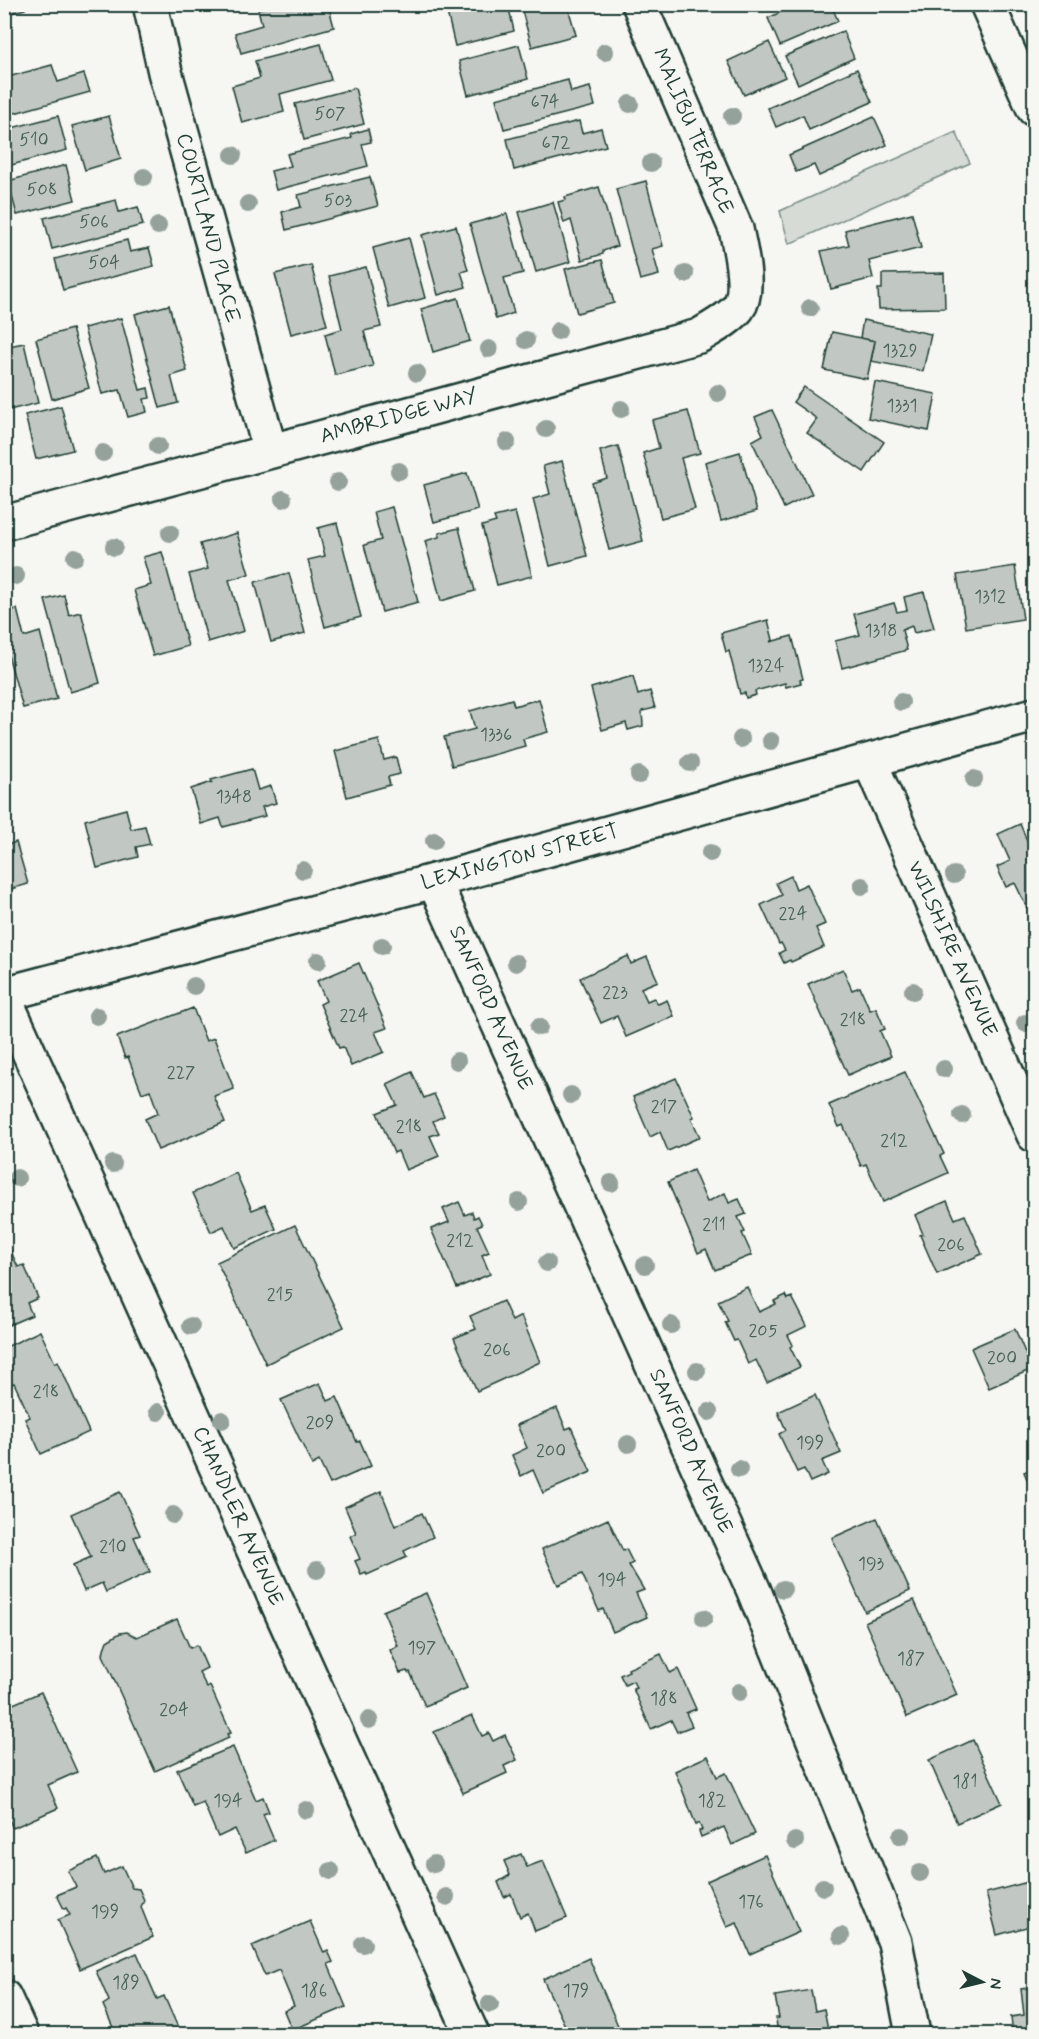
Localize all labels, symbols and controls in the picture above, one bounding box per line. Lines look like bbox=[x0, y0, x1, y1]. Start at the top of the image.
street label: MALIBU TERRACE bbox=[646, 44, 740, 218]
house number: 674 bbox=[531, 90, 560, 114]
house number: 507 bbox=[314, 102, 346, 126]
house number: 510 bbox=[19, 128, 49, 152]
street label: COURTLAND PLACE bbox=[169, 130, 247, 326]
house number: 672 bbox=[542, 131, 571, 155]
house number: 508 bbox=[27, 178, 57, 202]
house number: 503 bbox=[324, 189, 352, 213]
house number: 506 bbox=[79, 210, 109, 234]
house number: 504 bbox=[88, 251, 120, 275]
house number: 1329 bbox=[882, 339, 918, 363]
street label: AMBRIDGE WAY bbox=[317, 382, 481, 450]
house number: 1331 bbox=[886, 394, 918, 418]
house number: 1312 bbox=[974, 585, 1006, 609]
house number: 1318 bbox=[865, 619, 897, 643]
house number: 1324 bbox=[748, 654, 784, 678]
house number: 1336 bbox=[480, 723, 512, 747]
house number: 1348 bbox=[216, 785, 252, 809]
street label: LEXINGTON STREET bbox=[418, 817, 622, 897]
street label: WILSHIRE AVENUE bbox=[901, 857, 1003, 1041]
house number: 224 bbox=[779, 902, 808, 926]
street label: SANFORD AVENUE bbox=[442, 921, 540, 1095]
house number: 223 bbox=[602, 981, 628, 1005]
house number: 224 bbox=[340, 1004, 369, 1028]
house number: 218 bbox=[840, 1008, 866, 1032]
house number: 227 bbox=[167, 1061, 195, 1085]
house number: 217 bbox=[651, 1095, 677, 1119]
house number: 218 bbox=[396, 1115, 422, 1139]
house number: 212 bbox=[880, 1129, 908, 1153]
house number: 211 bbox=[702, 1213, 726, 1237]
house number: 212 bbox=[446, 1229, 474, 1253]
house number: 206 bbox=[937, 1233, 965, 1257]
house number: 215 bbox=[267, 1283, 293, 1307]
house number: 205 bbox=[748, 1319, 778, 1343]
house number: 206 bbox=[483, 1338, 511, 1362]
house number: 200 bbox=[987, 1346, 1017, 1370]
street label: SANFORD AVENUE bbox=[642, 1364, 740, 1538]
house number: 218 bbox=[33, 1380, 59, 1404]
house number: 209 bbox=[306, 1411, 334, 1435]
street label: CHANDLER AVENUE bbox=[186, 1422, 290, 1610]
house number: 199 bbox=[796, 1431, 824, 1455]
house number: 200 bbox=[536, 1439, 566, 1463]
house number: 210 bbox=[99, 1535, 127, 1559]
house number: 193 bbox=[858, 1552, 884, 1576]
house number: 194 bbox=[597, 1568, 627, 1592]
house number: 197 bbox=[408, 1636, 436, 1660]
house number: 187 bbox=[897, 1647, 925, 1671]
house number: 188 bbox=[650, 1687, 678, 1711]
house number: 204 bbox=[159, 1698, 189, 1722]
house number: 181 bbox=[953, 1770, 977, 1794]
house number: 194 bbox=[213, 1789, 243, 1813]
house number: 182 bbox=[698, 1789, 727, 1813]
house number: 176 bbox=[738, 1890, 764, 1914]
house number: 199 bbox=[91, 1900, 119, 1924]
north arrow bbox=[952, 1952, 1012, 2012]
house number: 189 bbox=[112, 1971, 140, 1995]
text: N bbox=[984, 1977, 1006, 1990]
house number: 186 bbox=[301, 1979, 327, 2003]
house number: 179 bbox=[563, 1979, 589, 2003]

